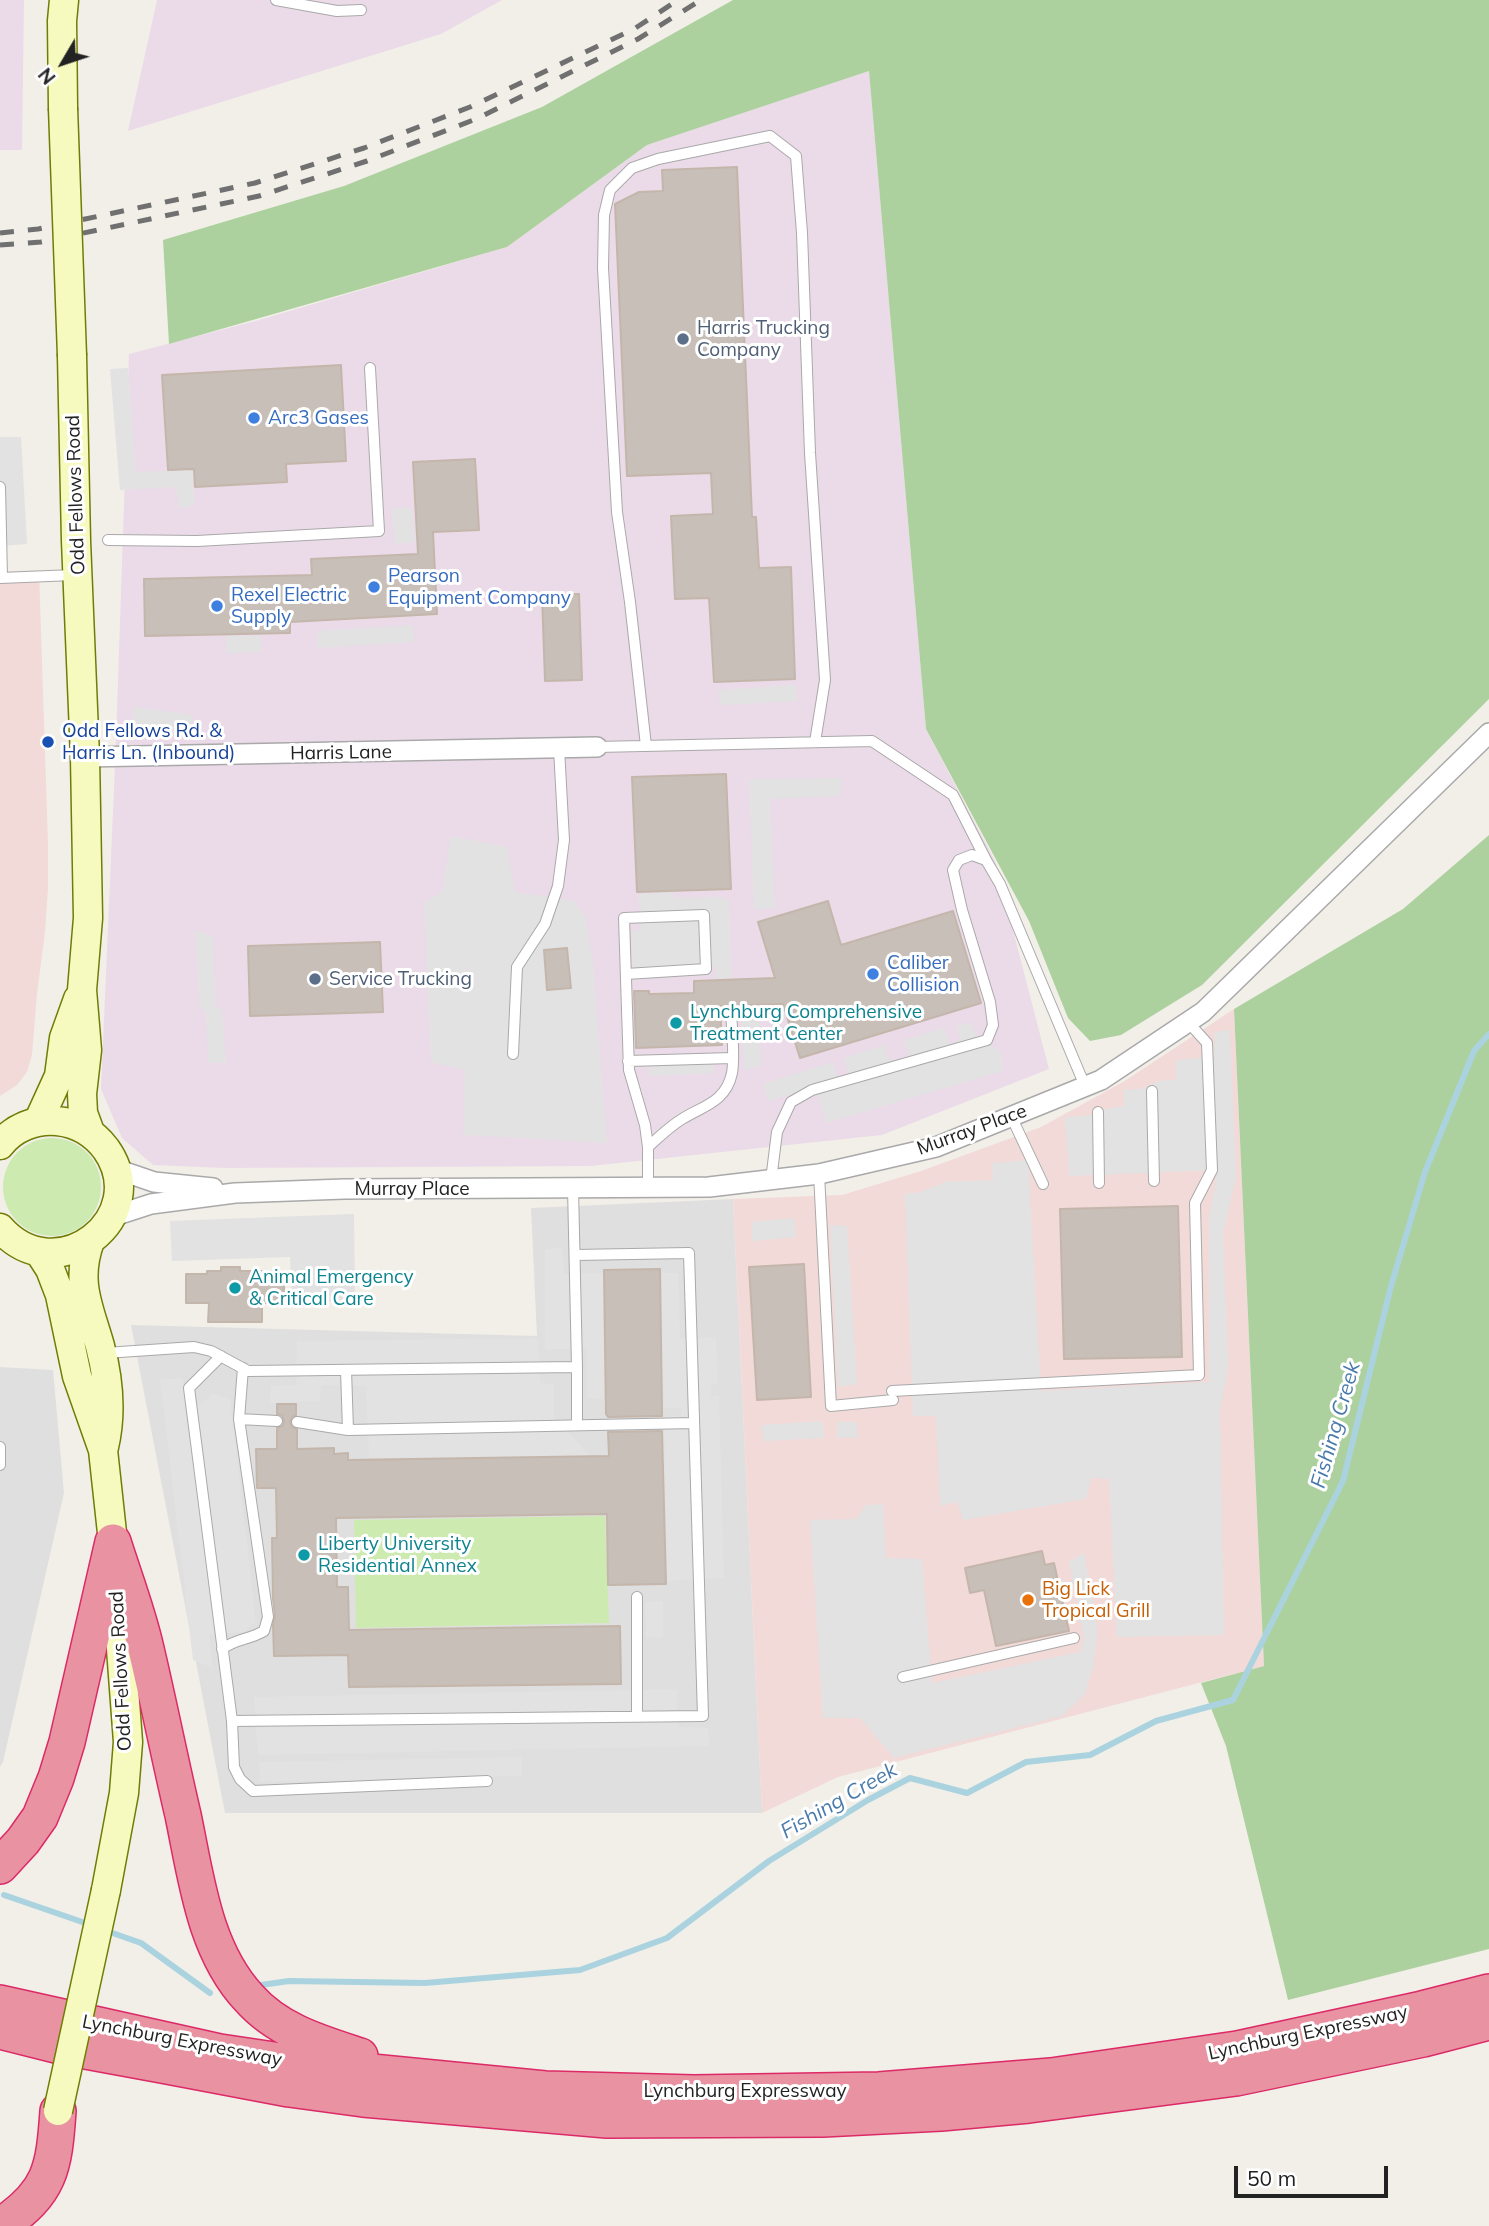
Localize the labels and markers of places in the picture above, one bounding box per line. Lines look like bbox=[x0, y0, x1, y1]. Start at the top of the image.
place label: Harris Trucking Company bbox=[697, 317, 830, 361]
marker: Harris Trucking Company bbox=[675, 331, 691, 347]
place label: Arc3 Gases bbox=[268, 407, 369, 429]
marker: Arc3 Gases bbox=[246, 410, 262, 426]
place label: Pearson Equipment Company bbox=[388, 565, 571, 609]
marker: Pearson Equipment Company bbox=[366, 579, 382, 595]
place label: Rexel Electric Supply bbox=[231, 584, 347, 628]
marker: Rexel Electric Supply bbox=[209, 598, 225, 614]
place label: Odd Fellows Rd. & Harris Ln. (Inbound) bbox=[62, 720, 235, 764]
marker: Odd Fellows Rd. & Harris Ln. (Inbound) bbox=[40, 734, 56, 750]
place label: Caliber Collision bbox=[887, 952, 960, 996]
marker: Caliber Collision bbox=[865, 966, 881, 982]
place label: Service Trucking bbox=[329, 968, 472, 990]
marker: Service Trucking bbox=[307, 971, 323, 987]
place label: Lynchburg Comprehensive Treatment Center bbox=[690, 1001, 922, 1045]
marker: Lynchburg Comprehensive Treatment Center bbox=[668, 1015, 684, 1031]
place label: Animal Emergency & Critical Care bbox=[249, 1266, 414, 1310]
marker: Animal Emergency & Critical Care bbox=[227, 1280, 243, 1296]
place label: Liberty University Residential Annex bbox=[318, 1533, 477, 1577]
marker: Liberty University Residential Annex bbox=[296, 1547, 312, 1563]
place label: Big Lick Tropical Grill bbox=[1042, 1578, 1150, 1622]
marker: Big Lick Tropical Grill bbox=[1020, 1592, 1036, 1608]

